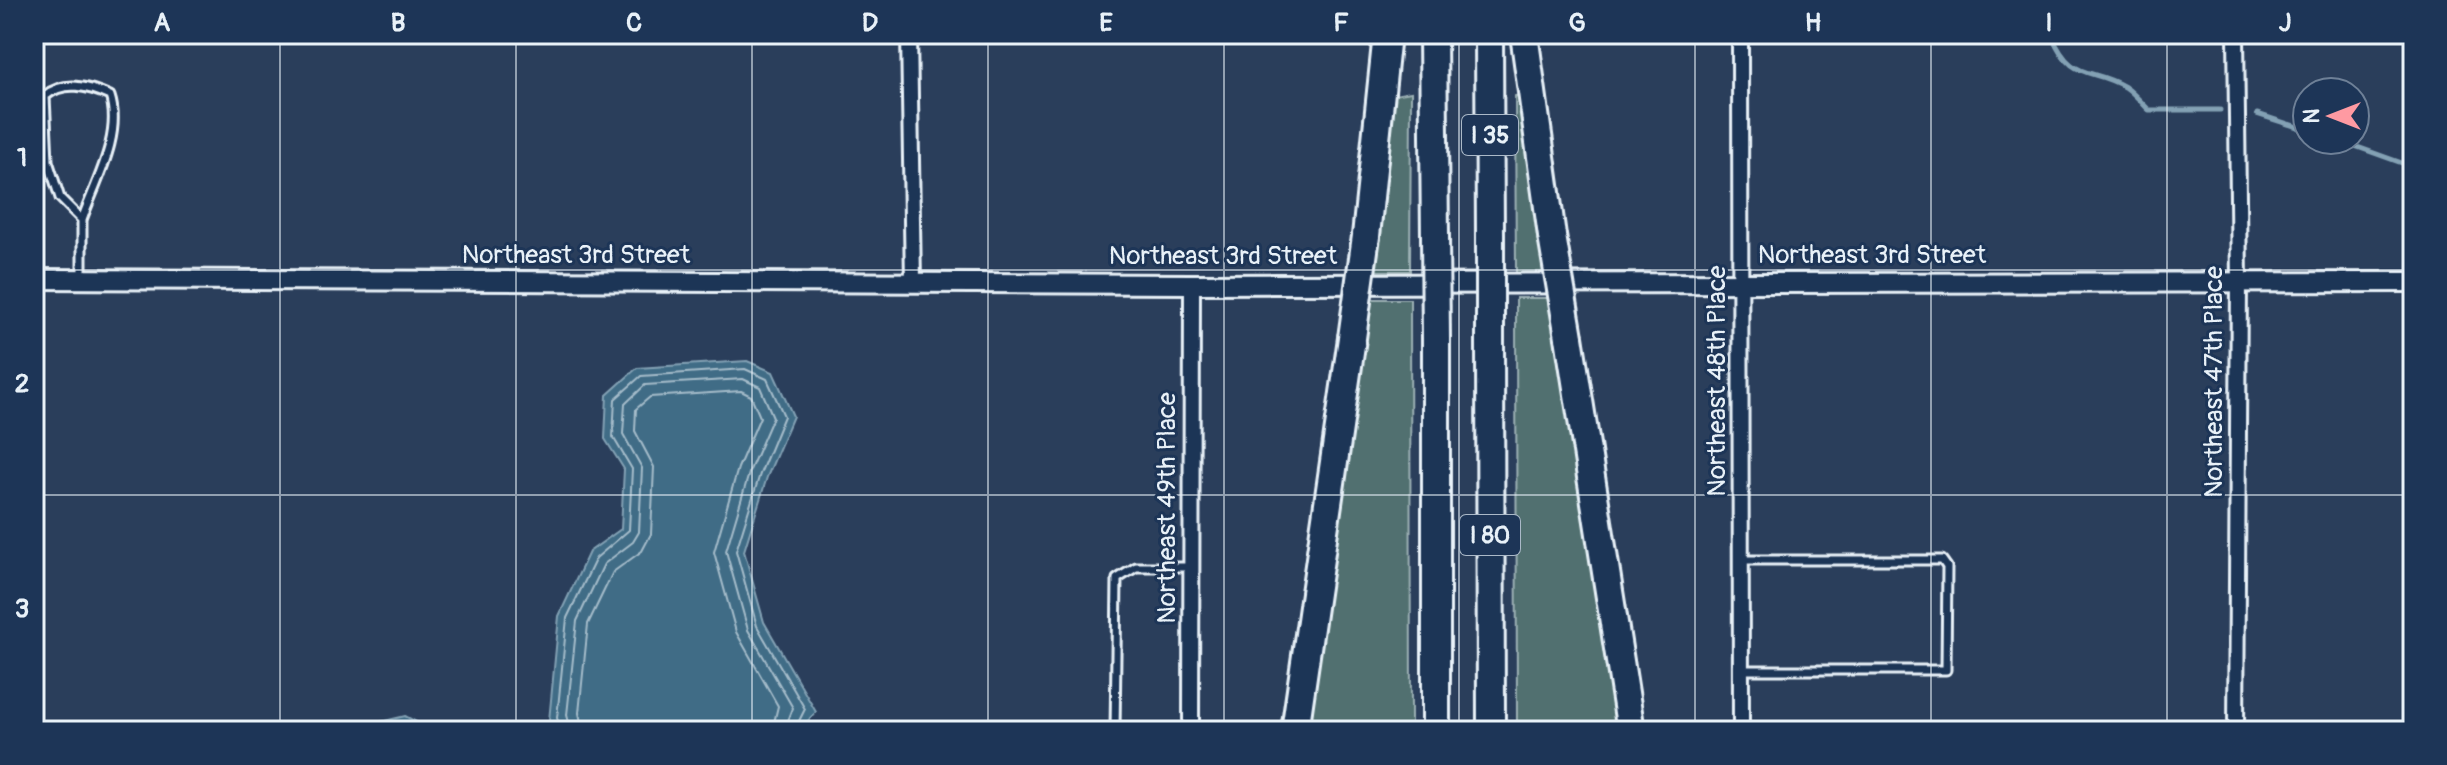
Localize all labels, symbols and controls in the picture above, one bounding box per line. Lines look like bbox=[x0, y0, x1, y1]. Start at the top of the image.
text: A bbox=[154, 7, 171, 39]
text: B bbox=[391, 7, 405, 39]
text: C bbox=[626, 7, 642, 39]
text: D bbox=[862, 7, 878, 39]
text: E bbox=[1099, 7, 1113, 39]
text: F bbox=[1333, 7, 1349, 39]
text: G bbox=[1568, 7, 1586, 39]
text: H bbox=[1805, 7, 1821, 39]
text: I bbox=[2045, 7, 2053, 39]
text: J bbox=[2279, 7, 2291, 39]
north arrow bbox=[2291, 76, 2371, 156]
text: N bbox=[2298, 108, 2326, 123]
road number: I 35 bbox=[1462, 115, 1518, 155]
text: 1 bbox=[17, 142, 27, 174]
street label: Northeast 3rd Street bbox=[462, 239, 691, 271]
street label: Northeast 3rd Street bbox=[1758, 239, 1987, 271]
street label: Northeast 3rd Street bbox=[1109, 240, 1338, 272]
street label: Northeast 48th Place bbox=[1701, 265, 1733, 497]
street label: Northeast 47th Place bbox=[2198, 266, 2230, 498]
text: 2 bbox=[15, 368, 29, 400]
street label: Northeast 49th Place bbox=[1151, 392, 1183, 624]
road number: I 80 bbox=[1460, 515, 1520, 555]
text: 3 bbox=[15, 593, 29, 625]

